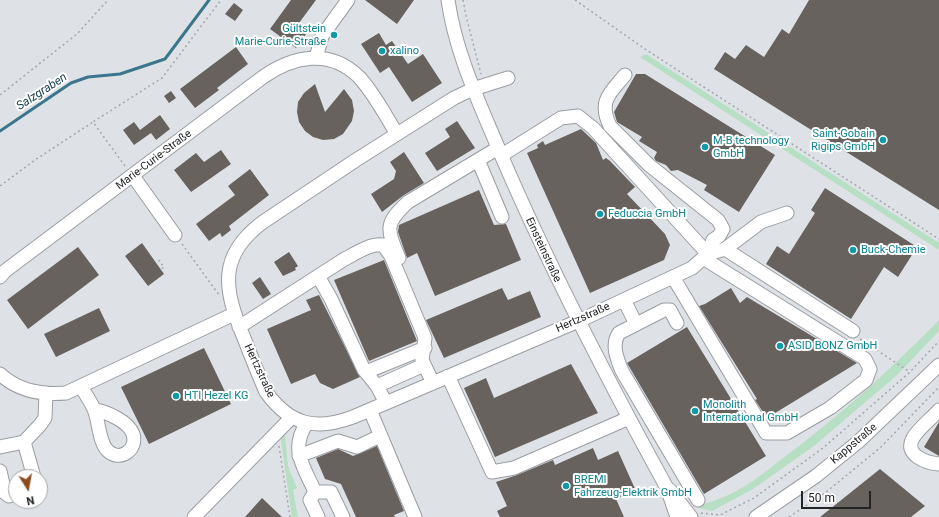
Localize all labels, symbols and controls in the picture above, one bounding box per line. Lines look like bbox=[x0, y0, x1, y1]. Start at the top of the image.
place label: Gültstein Marie-Curie-Straße bbox=[235, 22, 326, 48]
marker: Gültstein Marie-Curie-Straße bbox=[329, 30, 339, 40]
place label: xalino bbox=[390, 44, 419, 58]
marker: xalino bbox=[377, 46, 387, 56]
water label: Salzgraben bbox=[14, 70, 70, 114]
street label: Marie-Curie-Straße bbox=[114, 127, 194, 193]
place label: Saint-Gobain Rigips GmbH bbox=[811, 127, 875, 153]
place label: M-B technology GmbH bbox=[713, 134, 789, 160]
marker: Saint-Gobain Rigips GmbH bbox=[878, 135, 888, 145]
marker: M-B technology GmbH bbox=[700, 142, 710, 152]
place label: Feduccia GmbH bbox=[608, 207, 686, 221]
marker: Feduccia GmbH bbox=[595, 209, 605, 219]
street label: Einsteinstraße bbox=[522, 215, 564, 285]
place label: Buck-Chemie bbox=[861, 243, 925, 257]
marker: Buck-Chemie bbox=[848, 245, 858, 255]
street label: Hertzstraße bbox=[554, 300, 612, 336]
place label: ASID BONZ GmbH bbox=[788, 339, 877, 353]
marker: ASID BONZ GmbH bbox=[775, 341, 785, 351]
street label: Hertzstraße bbox=[241, 342, 277, 400]
place label: HTI Hezel KG bbox=[184, 389, 248, 403]
marker: HTI Hezel KG bbox=[171, 391, 181, 401]
place label: Monolith International GmbH bbox=[703, 398, 798, 424]
marker: Monolith International GmbH bbox=[690, 406, 700, 416]
street label: Kappstraße bbox=[828, 421, 880, 467]
north arrow bbox=[8, 469, 48, 509]
place label: BREMI Fahrzeug-Elektrik GmbH bbox=[574, 473, 692, 499]
marker: BREMI Fahrzeug-Elektrik GmbH bbox=[561, 481, 571, 491]
scale bar bbox=[803, 483, 873, 509]
text: 50 m bbox=[808, 491, 835, 505]
text: N bbox=[25, 493, 35, 507]

